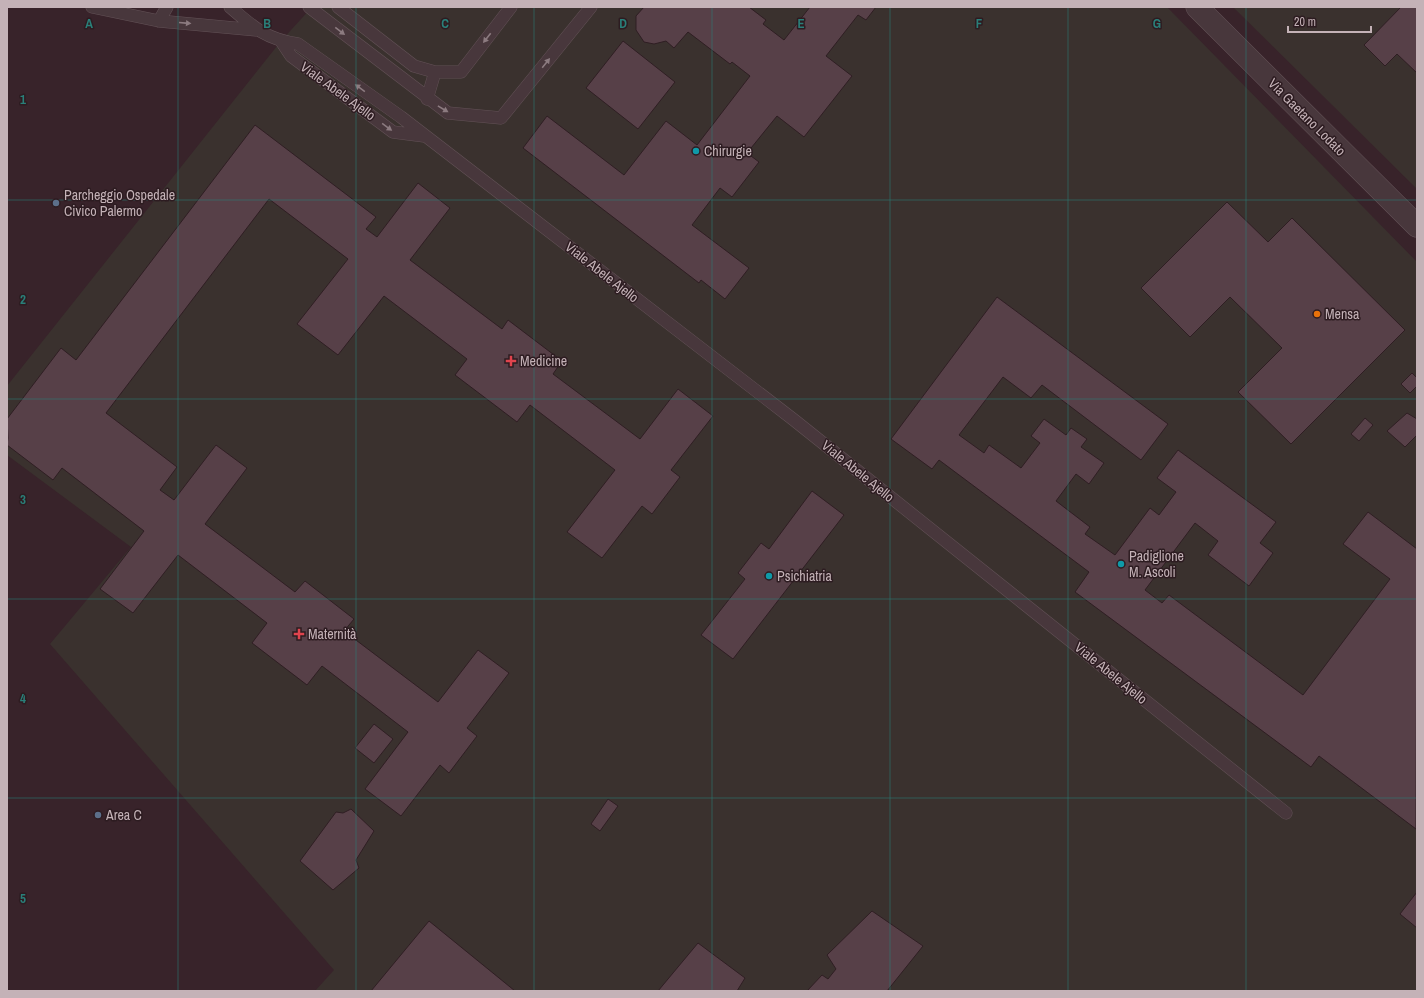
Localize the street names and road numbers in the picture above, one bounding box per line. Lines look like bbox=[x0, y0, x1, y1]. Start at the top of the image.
street label: Viale Abele Ajello bbox=[297, 58, 379, 124]
street label: Via Gaetano Lodato bbox=[1264, 74, 1350, 160]
street label: Viale Abele Ajello bbox=[562, 238, 642, 306]
street label: Viale Abele Ajello bbox=[818, 436, 898, 506]
street label: Viale Abele Ajello bbox=[1071, 638, 1151, 708]

